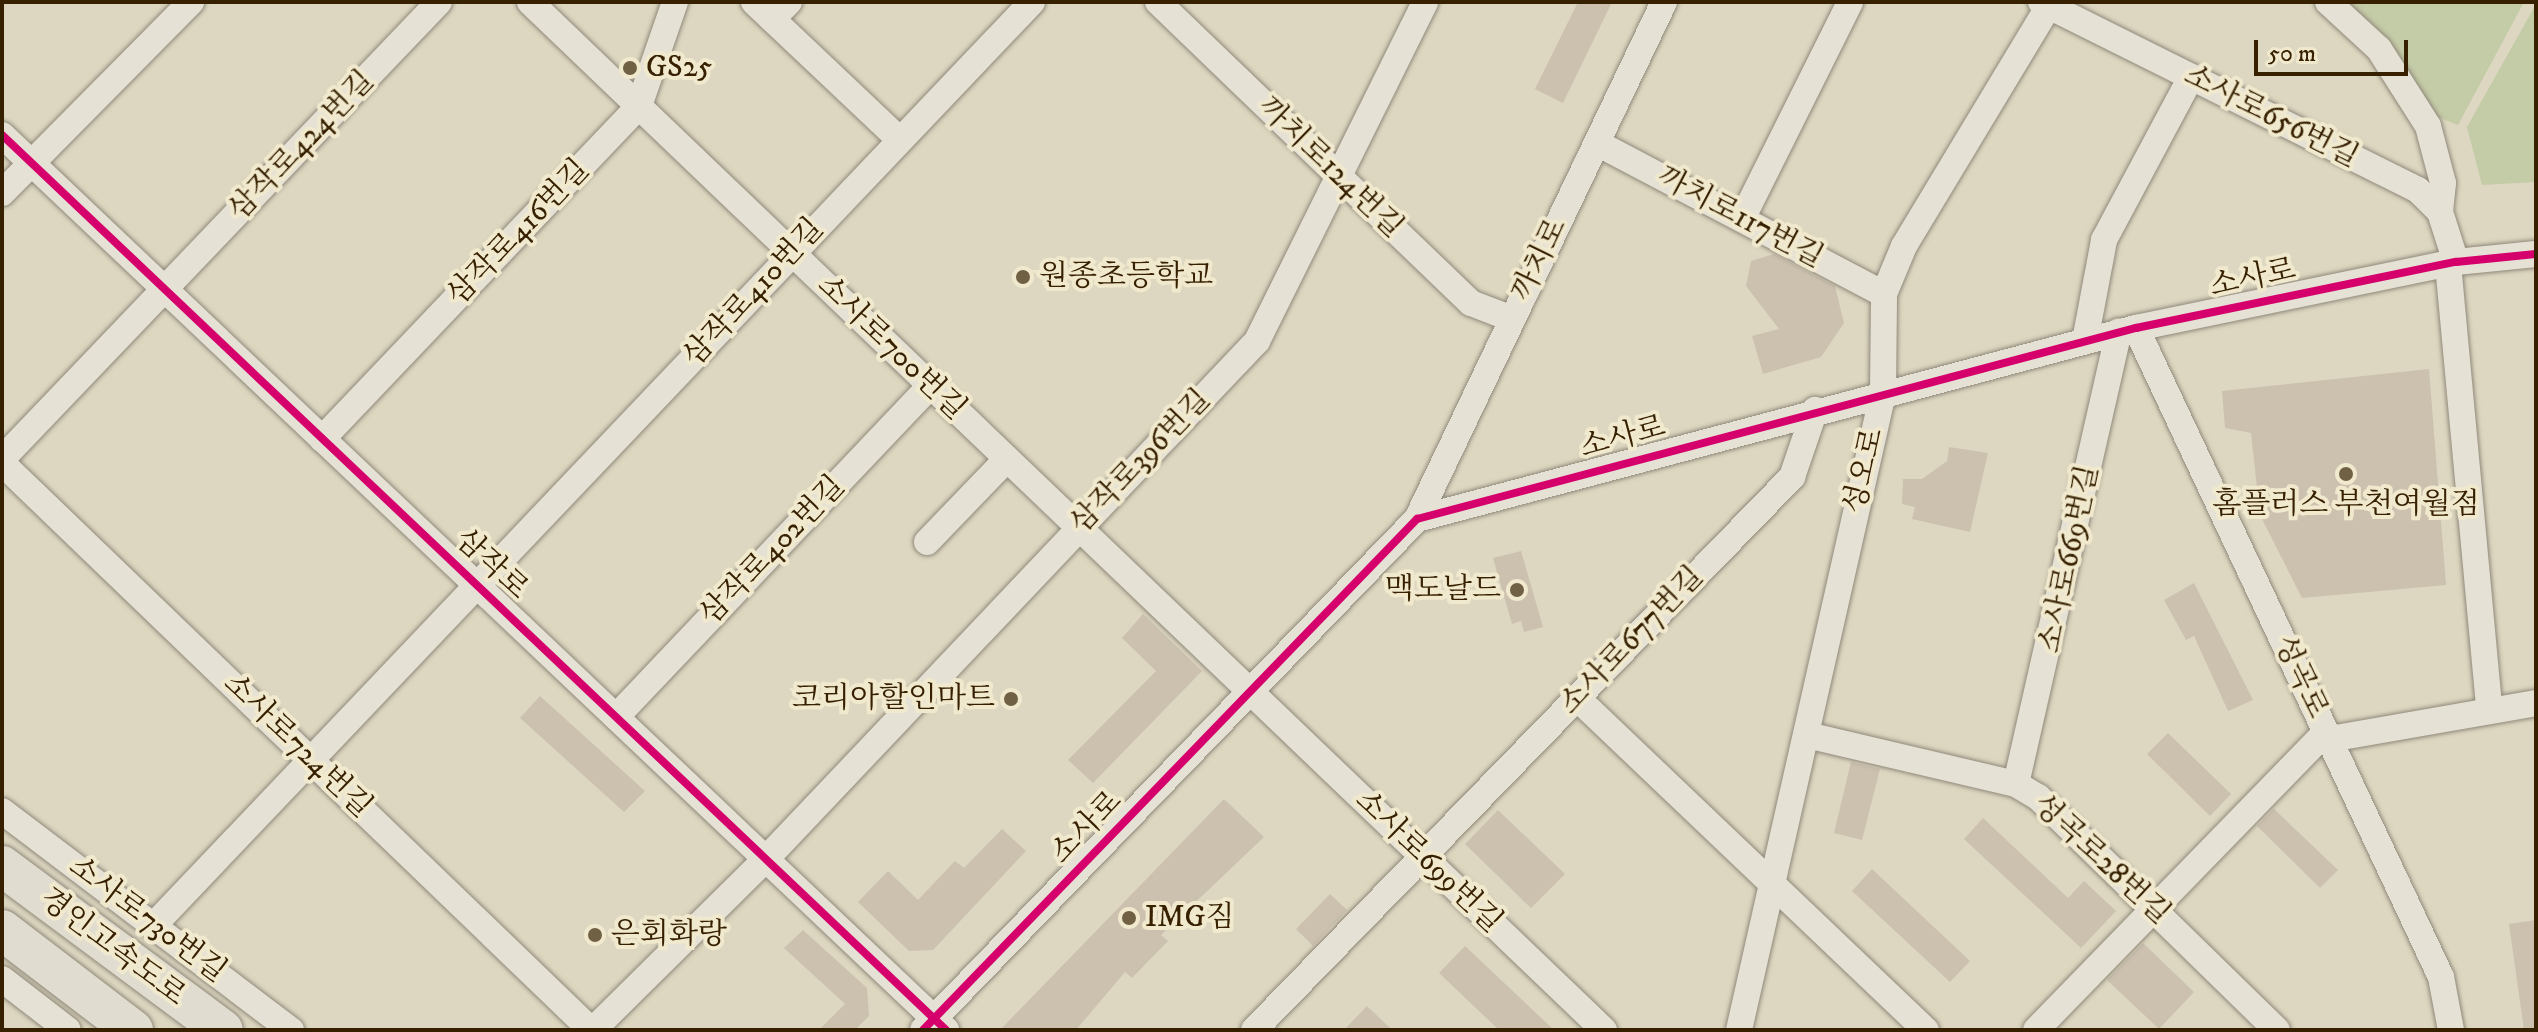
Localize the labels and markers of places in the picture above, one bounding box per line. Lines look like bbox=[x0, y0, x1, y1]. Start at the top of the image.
place label: GS25 bbox=[646, 50, 712, 86]
marker: GS25 bbox=[621, 59, 639, 77]
place label: 원종초등학교 bbox=[1039, 259, 1213, 295]
marker: 원종초등학교 bbox=[1014, 268, 1032, 286]
marker: 홈플러스 부천여월점 bbox=[2337, 465, 2355, 483]
place label: 홈플러스 부천여월점 bbox=[2212, 487, 2480, 523]
place label: 맥도날드 bbox=[1385, 572, 1501, 608]
marker: 맥도날드 bbox=[1508, 581, 1526, 599]
place label: 코리아할인마트 bbox=[792, 681, 995, 717]
marker: 코리아할인마트 bbox=[1002, 690, 1020, 708]
place label: IMG짐 bbox=[1145, 900, 1234, 936]
marker: IMG짐 bbox=[1120, 909, 1138, 927]
place label: 은회화랑 bbox=[611, 917, 727, 953]
marker: 은회화랑 bbox=[586, 926, 604, 944]

